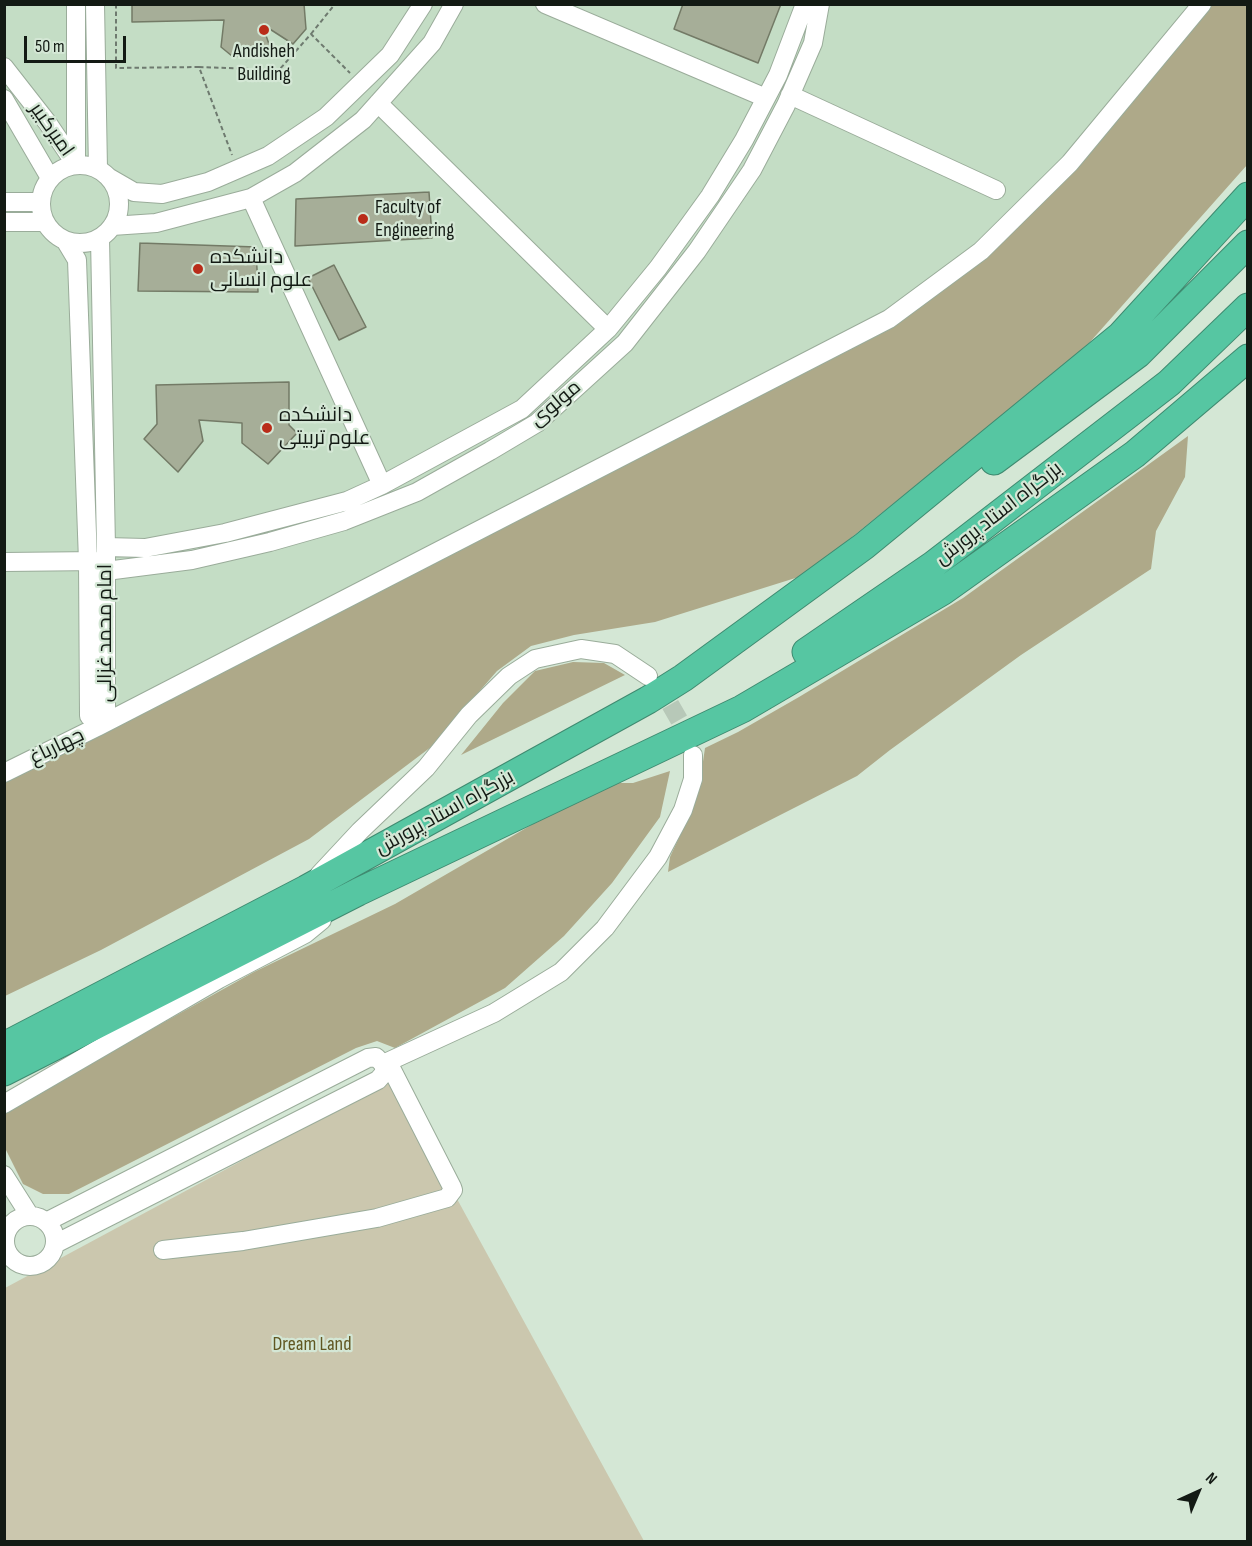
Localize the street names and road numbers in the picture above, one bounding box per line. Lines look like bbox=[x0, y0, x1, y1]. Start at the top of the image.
street label: امیرکبیر bbox=[24, 98, 78, 162]
street label: مولوی bbox=[526, 376, 586, 432]
street label: بزرگراه استاد پرورش bbox=[931, 457, 1067, 571]
street label: امام محمد غزالی bbox=[94, 564, 118, 702]
street label: چهارباغ bbox=[26, 724, 88, 770]
street label: بزرگراه استاد پرورش bbox=[372, 765, 518, 861]

